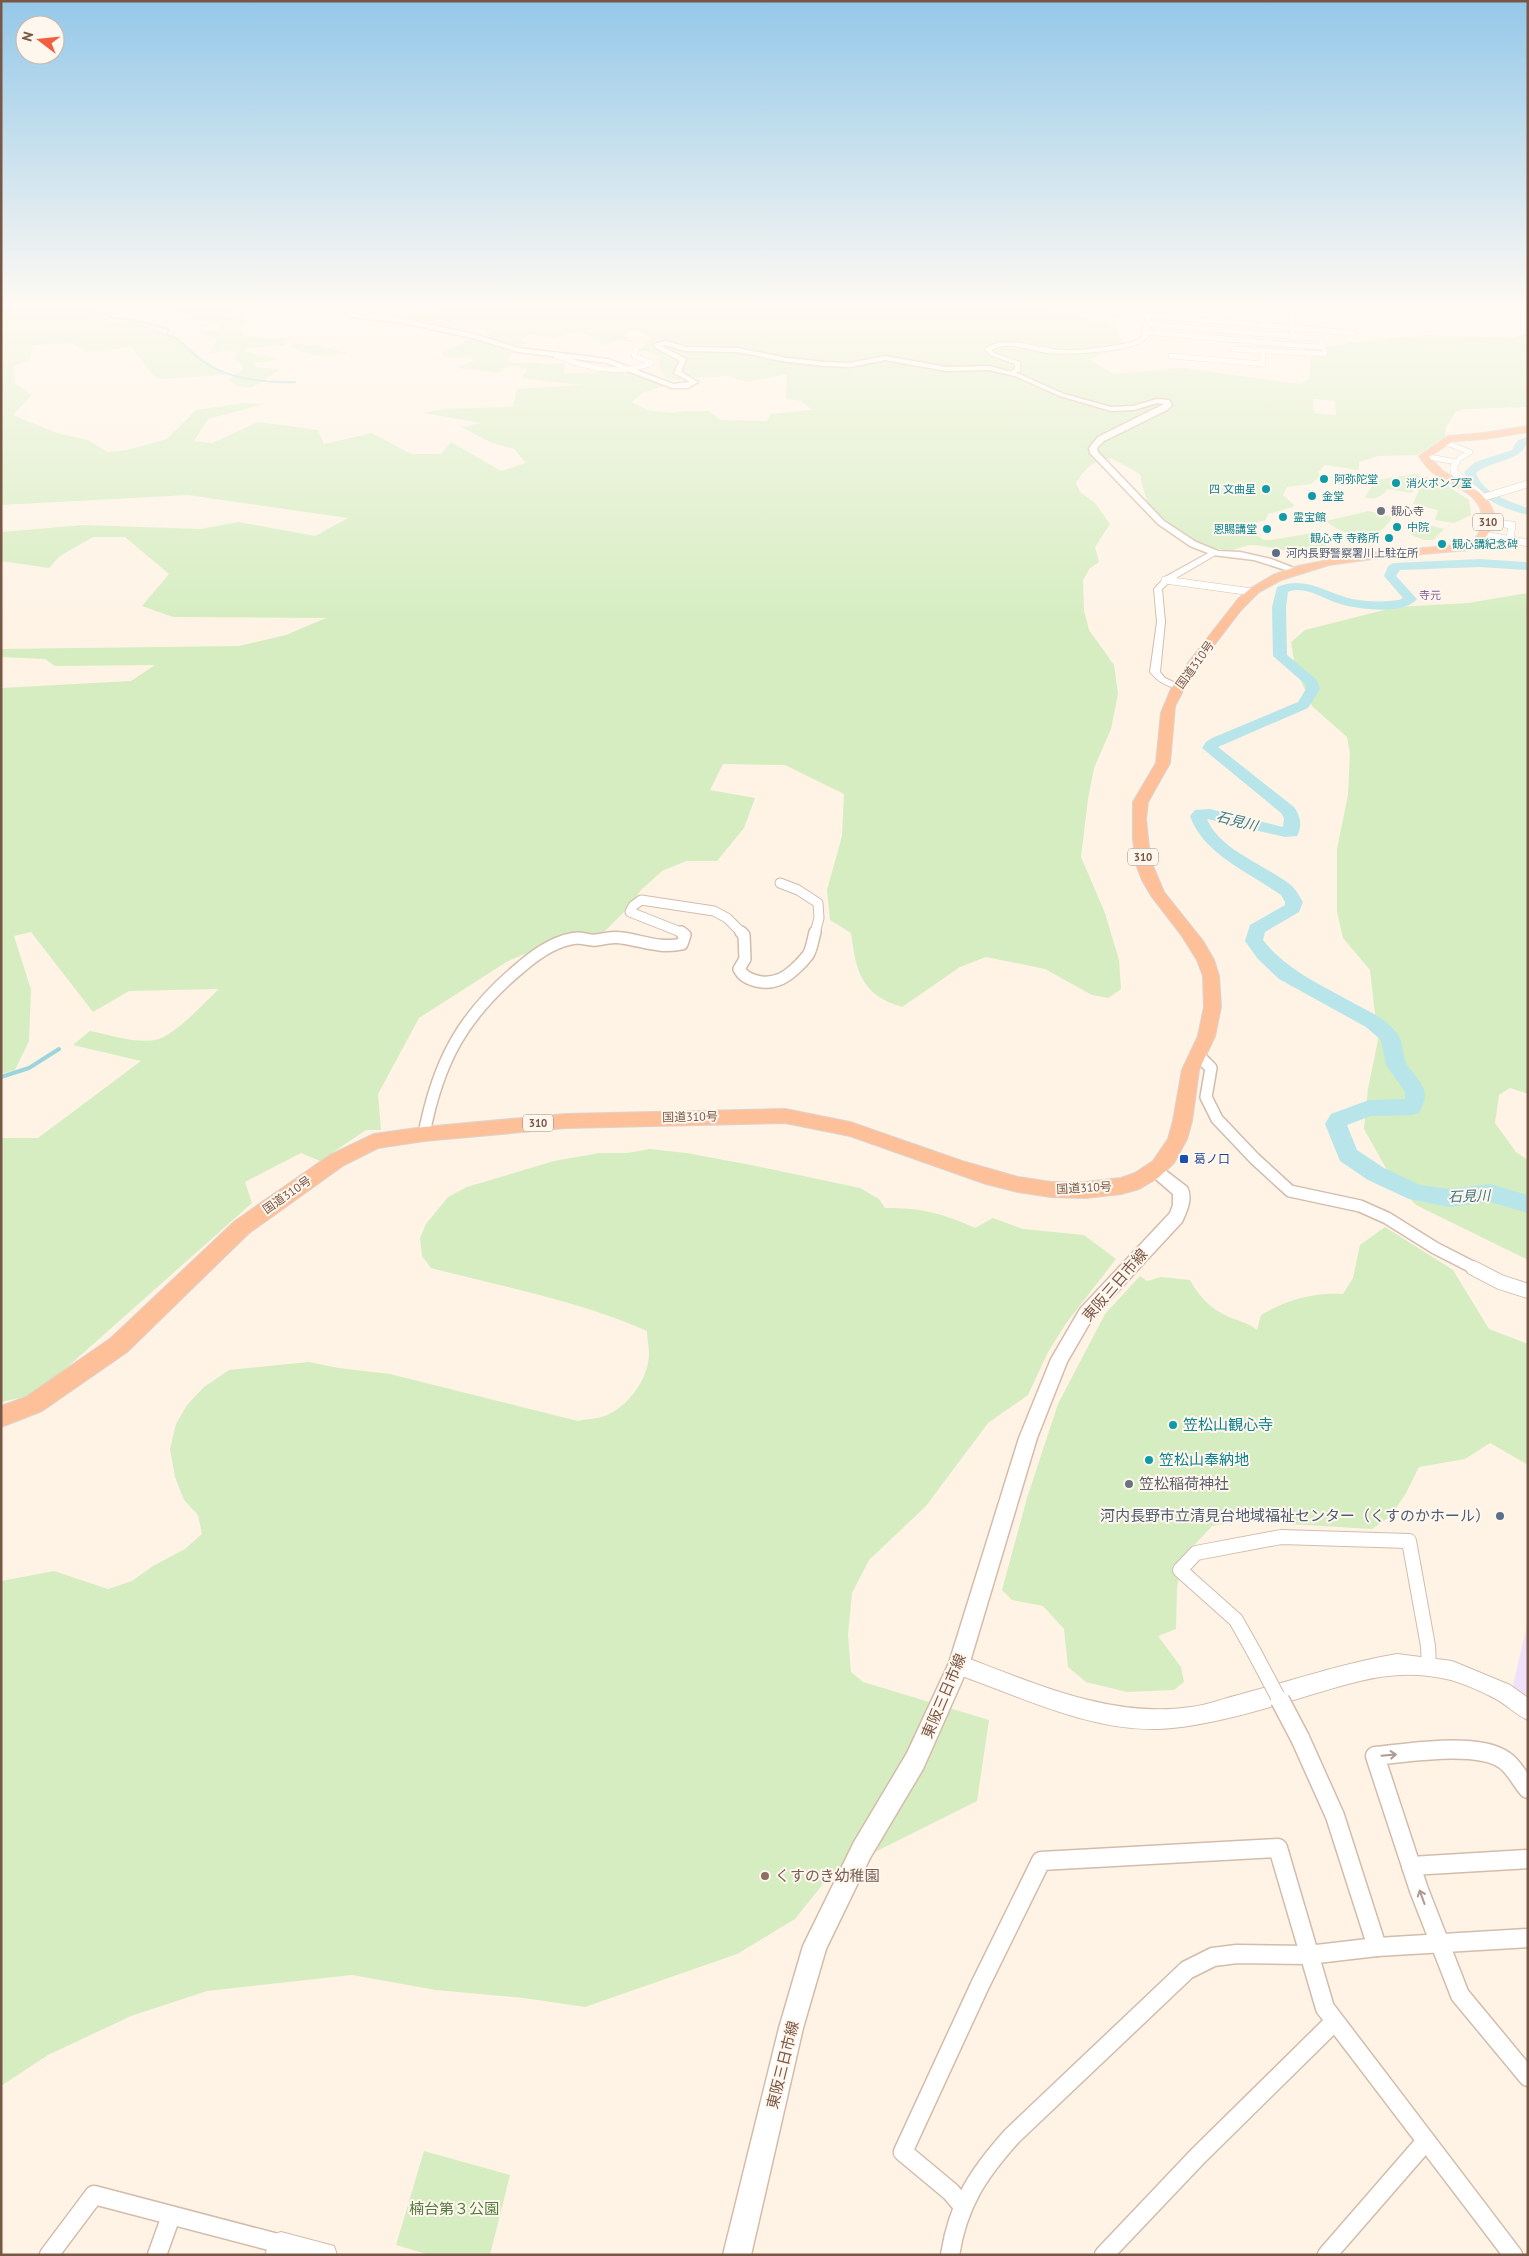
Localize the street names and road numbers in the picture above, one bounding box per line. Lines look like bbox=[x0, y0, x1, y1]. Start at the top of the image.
road number: 310 bbox=[1473, 514, 1503, 530]
street label: 国道310号 bbox=[1172, 638, 1217, 692]
road number: 310 bbox=[1128, 849, 1158, 866]
street label: 国道310号 bbox=[662, 1109, 718, 1124]
road number: 310 bbox=[523, 1114, 553, 1132]
street label: 国道310号 bbox=[260, 1172, 314, 1217]
street label: 国道310号 bbox=[1056, 1179, 1112, 1196]
street label: 東阪三日市線 bbox=[1078, 1244, 1151, 1325]
street label: 東阪三日市線 bbox=[917, 1651, 970, 1741]
street label: 東阪三日市線 bbox=[762, 2019, 803, 2111]

